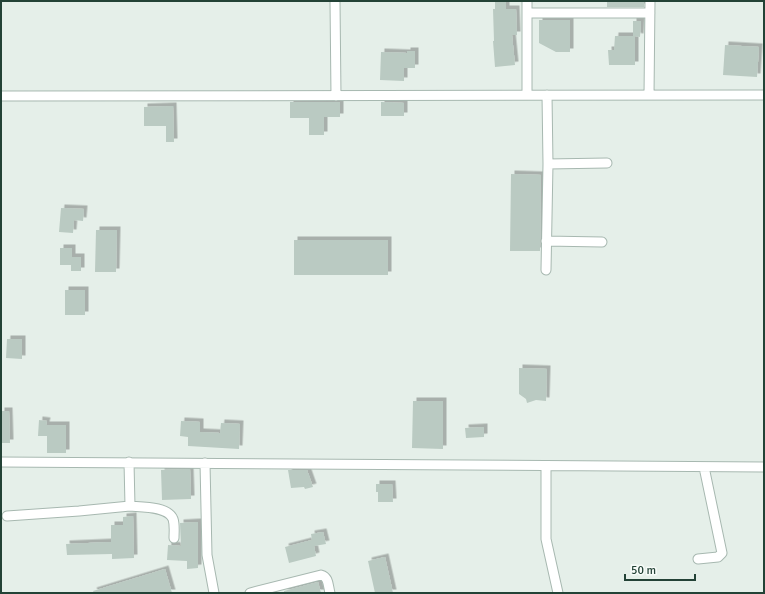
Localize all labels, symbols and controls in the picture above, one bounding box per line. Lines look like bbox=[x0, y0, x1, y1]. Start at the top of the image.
scale bar bbox=[625, 556, 695, 582]
text: 50 m bbox=[631, 563, 656, 578]

